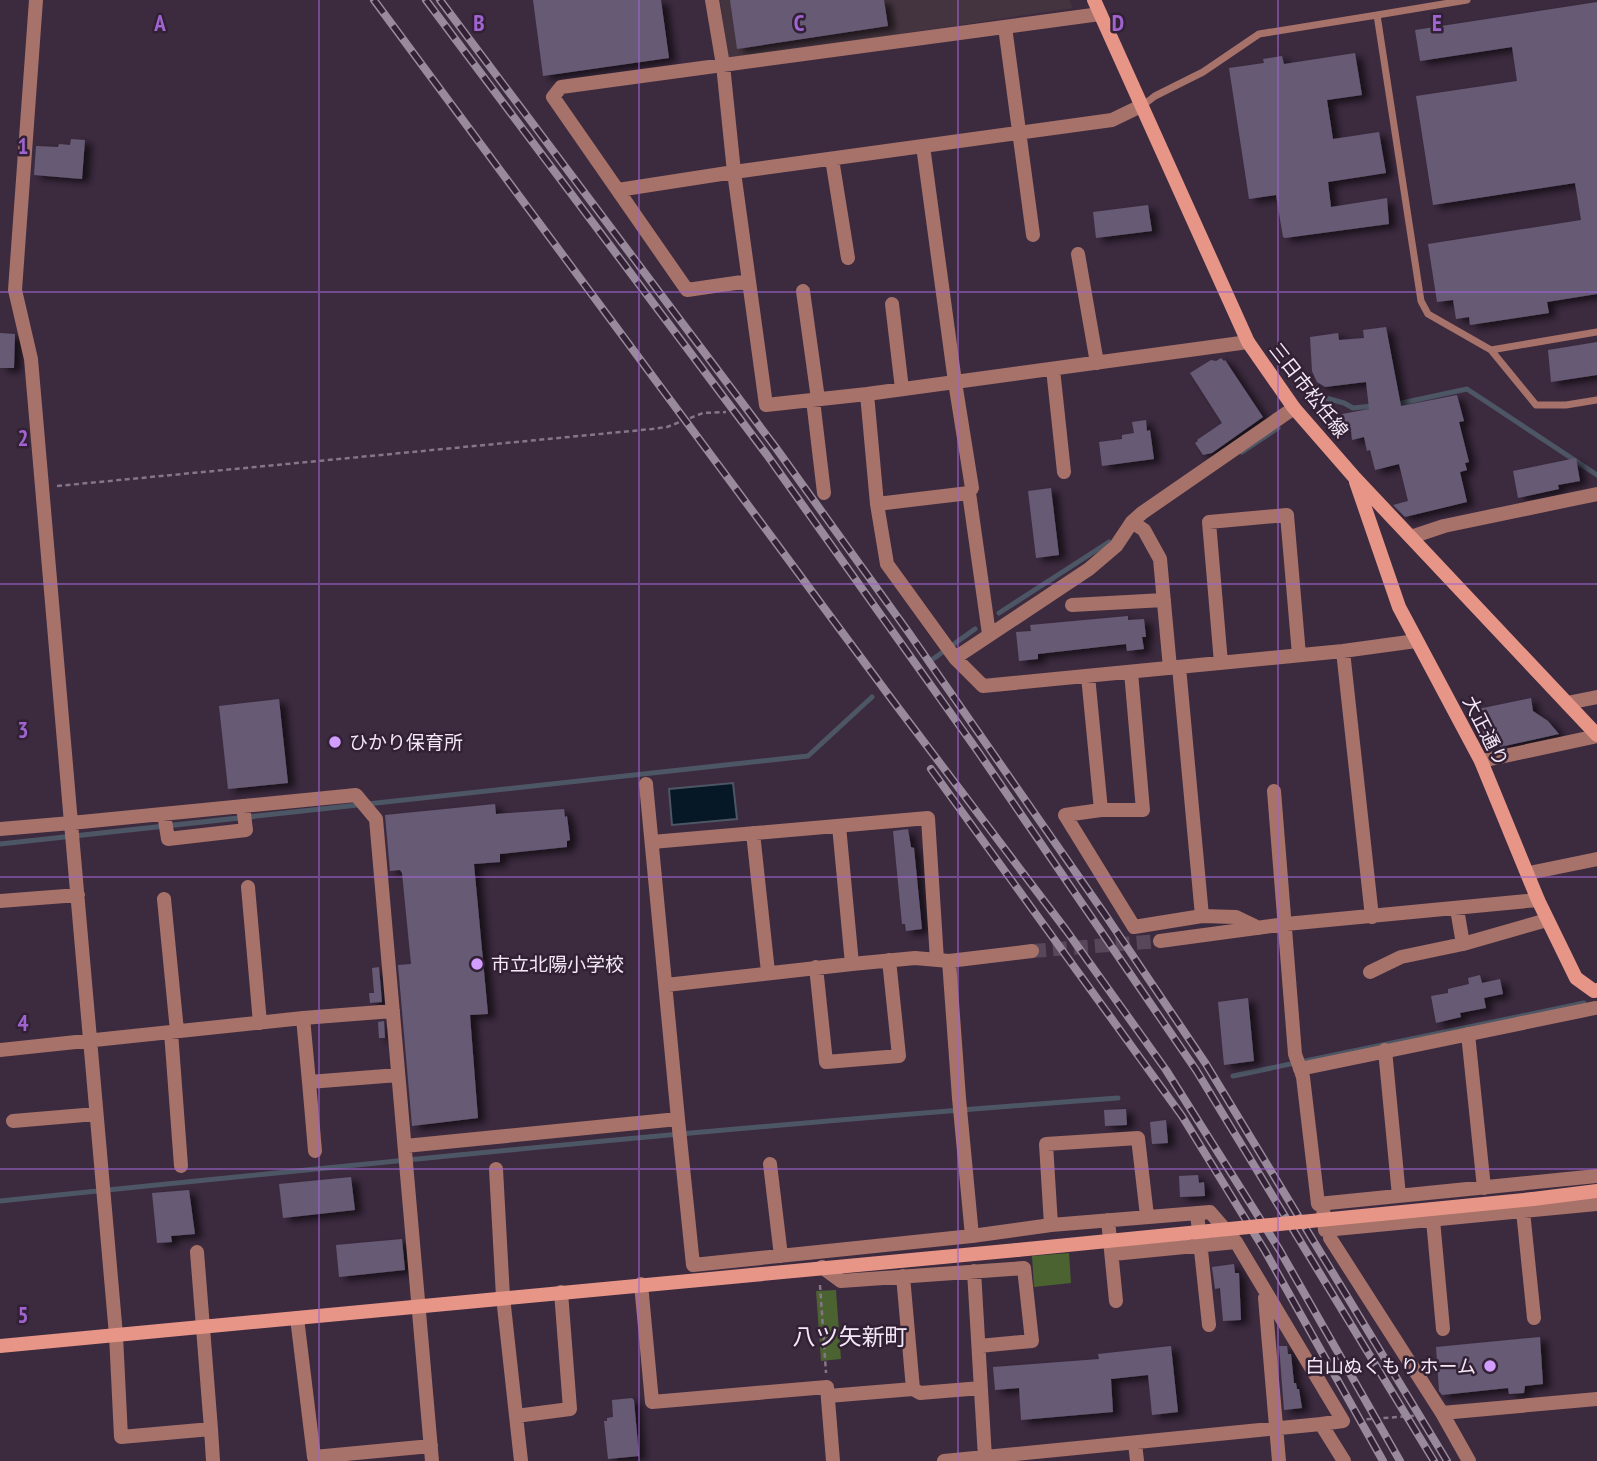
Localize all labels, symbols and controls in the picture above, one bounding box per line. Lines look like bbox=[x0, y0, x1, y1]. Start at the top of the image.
text: A bbox=[153, 8, 166, 37]
text: B bbox=[473, 8, 485, 37]
text: C bbox=[794, 8, 805, 37]
text: D bbox=[1112, 8, 1124, 37]
text: E bbox=[1432, 8, 1442, 37]
text: 1 bbox=[18, 131, 29, 160]
street label: 三日市松任線 bbox=[1264, 338, 1354, 442]
text: 2 bbox=[18, 423, 29, 452]
street label: 大正通り bbox=[1458, 692, 1514, 770]
text: 3 bbox=[18, 715, 29, 744]
place label: ひかり保育所 bbox=[349, 730, 463, 754]
marker: ひかり保育所 bbox=[327, 734, 343, 750]
place label: 市立北陽小学校 bbox=[491, 952, 624, 976]
marker: 市立北陽小学校 bbox=[469, 956, 485, 972]
text: 4 bbox=[18, 1008, 29, 1037]
text: 5 bbox=[18, 1300, 29, 1329]
district label: 八ツ矢新町 bbox=[793, 1322, 908, 1351]
place label: 白山ぬくもりホーム bbox=[1306, 1354, 1476, 1378]
marker: 白山ぬくもりホーム bbox=[1482, 1358, 1498, 1374]

